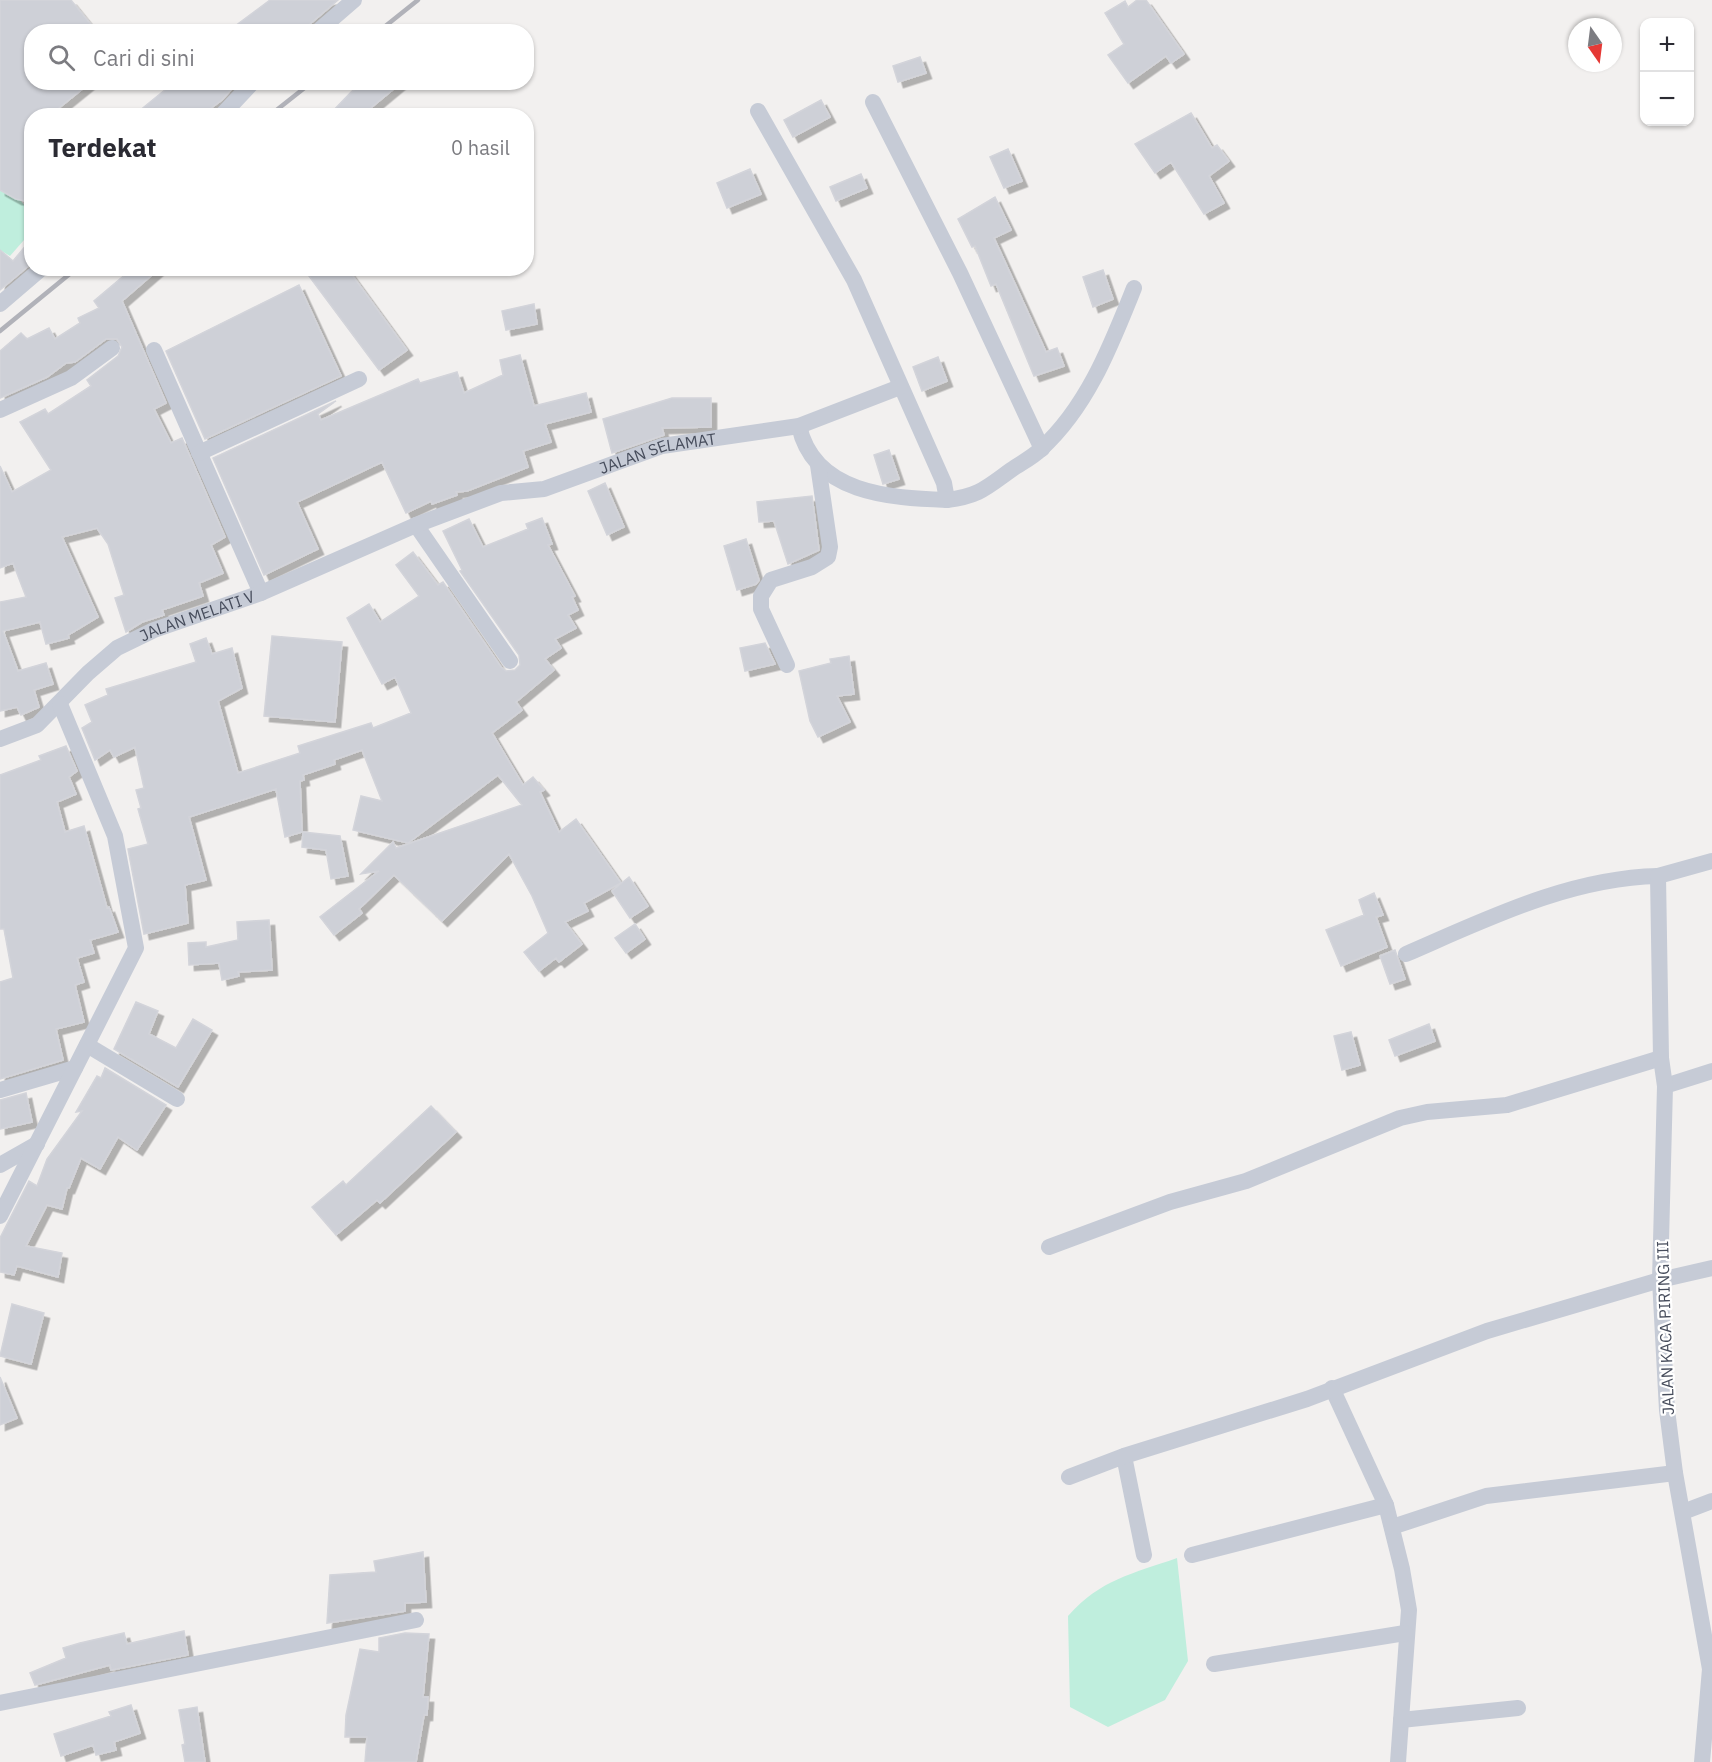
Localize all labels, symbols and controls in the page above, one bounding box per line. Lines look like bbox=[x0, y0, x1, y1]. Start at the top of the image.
north arrow bbox=[1568, 18, 1622, 72]
map controls bbox=[1640, 18, 1694, 126]
button: + bbox=[1640, 18, 1694, 72]
search box bbox=[24, 24, 534, 90]
icon: search bbox=[45, 41, 78, 74]
text: Cari di sini bbox=[93, 43, 195, 72]
button: − bbox=[1640, 72, 1694, 126]
text: Terdekat bbox=[48, 130, 157, 164]
text: 0 hasil bbox=[451, 134, 510, 161]
street label: JALAN SELAMAT bbox=[596, 428, 717, 478]
street label: JALAN MELATI V bbox=[136, 586, 257, 646]
street label: JALAN KACA PIRING III bbox=[1652, 1241, 1678, 1415]

